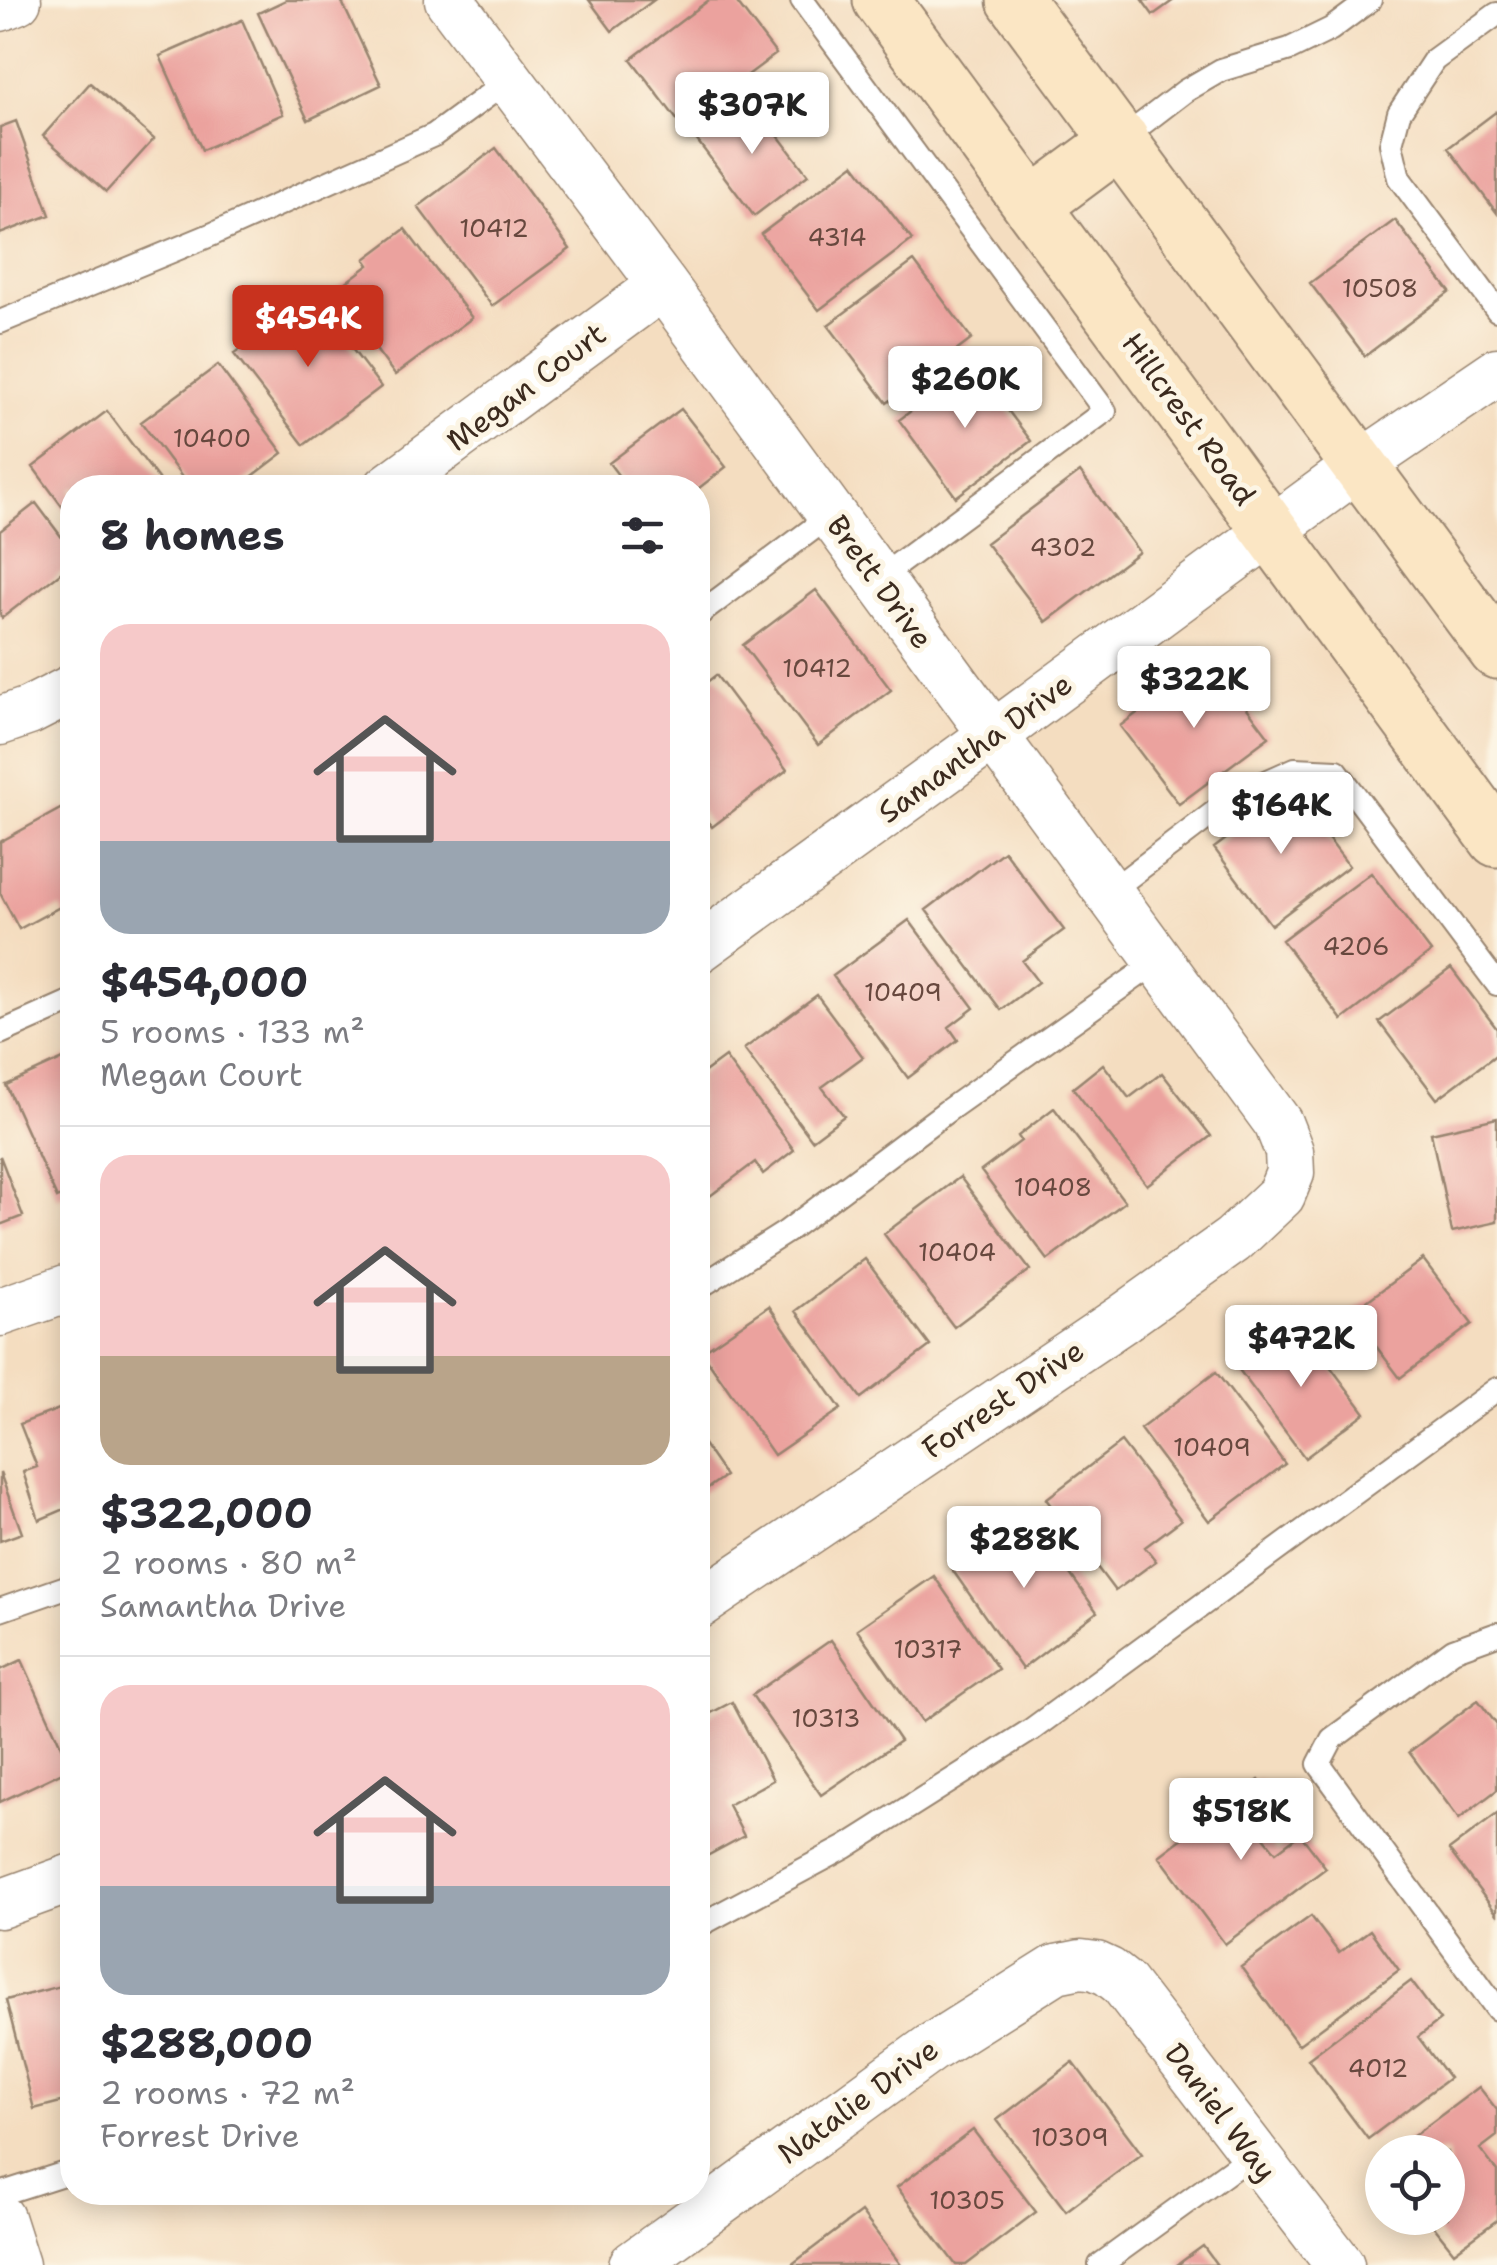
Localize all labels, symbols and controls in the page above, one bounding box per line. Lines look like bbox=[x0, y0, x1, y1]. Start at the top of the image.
pin: $307K bbox=[682, 72, 822, 157]
text: $307K bbox=[697, 83, 807, 126]
house number: 10412 bbox=[459, 211, 529, 245]
house number: 4314 bbox=[808, 220, 866, 254]
house number: 10508 bbox=[1342, 271, 1418, 305]
pin: $454K bbox=[238, 285, 378, 370]
text: $454K bbox=[254, 296, 362, 339]
street label: Megan Court bbox=[438, 313, 614, 461]
street label: Hillcrest Road bbox=[1112, 324, 1266, 514]
pin: $260K bbox=[895, 346, 1035, 431]
text: $260K bbox=[910, 357, 1020, 400]
house number: 10400 bbox=[173, 421, 251, 455]
text: 8 homes bbox=[100, 507, 285, 563]
street label: Brett Drive bbox=[818, 507, 942, 657]
icon: filters bbox=[615, 508, 670, 563]
house number: 4302 bbox=[1030, 530, 1096, 564]
pin: $322K bbox=[1124, 646, 1264, 731]
house number: 10412 bbox=[782, 651, 852, 685]
text: $322K bbox=[1139, 657, 1249, 700]
street label: Samantha Drive bbox=[870, 664, 1080, 832]
icon: home bbox=[295, 689, 475, 869]
pin: $164K bbox=[1211, 772, 1351, 857]
text: $164K bbox=[1230, 783, 1332, 826]
house number: 4206 bbox=[1323, 929, 1389, 963]
text: $454,000 bbox=[100, 954, 308, 1010]
house number: 10409 bbox=[864, 975, 942, 1009]
text: 5 rooms · 133 m² bbox=[100, 1010, 365, 1053]
text: Megan Court bbox=[100, 1053, 303, 1096]
house number: 10408 bbox=[1014, 1170, 1092, 1204]
icon: home bbox=[295, 1220, 475, 1400]
house number: 10404 bbox=[918, 1235, 996, 1269]
pin: $472K bbox=[1231, 1305, 1371, 1390]
text: $472K bbox=[1247, 1316, 1355, 1359]
street label: Forrest Drive bbox=[914, 1330, 1092, 1468]
house number: 10409 bbox=[1173, 1430, 1251, 1464]
text: $322,000 bbox=[100, 1485, 313, 1541]
pin: $288K bbox=[954, 1506, 1094, 1591]
text: $288K bbox=[969, 1517, 1079, 1560]
text: 2 rooms · 80 m² bbox=[100, 1541, 357, 1584]
text: Samantha Drive bbox=[100, 1584, 346, 1627]
house number: 10317 bbox=[894, 1632, 962, 1666]
house number: 10313 bbox=[792, 1701, 860, 1735]
icon: home bbox=[295, 1750, 475, 1930]
pin: $518K bbox=[1171, 1778, 1311, 1863]
text: $518K bbox=[1191, 1789, 1291, 1832]
text: $288,000 bbox=[100, 2015, 313, 2071]
street label: Natalie Drive bbox=[769, 2029, 947, 2173]
street label: Daniel Way bbox=[1156, 2035, 1286, 2189]
house number: 4012 bbox=[1348, 2051, 1408, 2085]
text: 2 rooms · 72 m² bbox=[100, 2071, 355, 2114]
text: Forrest Drive bbox=[100, 2114, 300, 2157]
house number: 10309 bbox=[1031, 2120, 1109, 2154]
map controls bbox=[1365, 2135, 1465, 2235]
button: locate bbox=[1365, 2135, 1465, 2235]
house number: 10305 bbox=[929, 2183, 1005, 2217]

